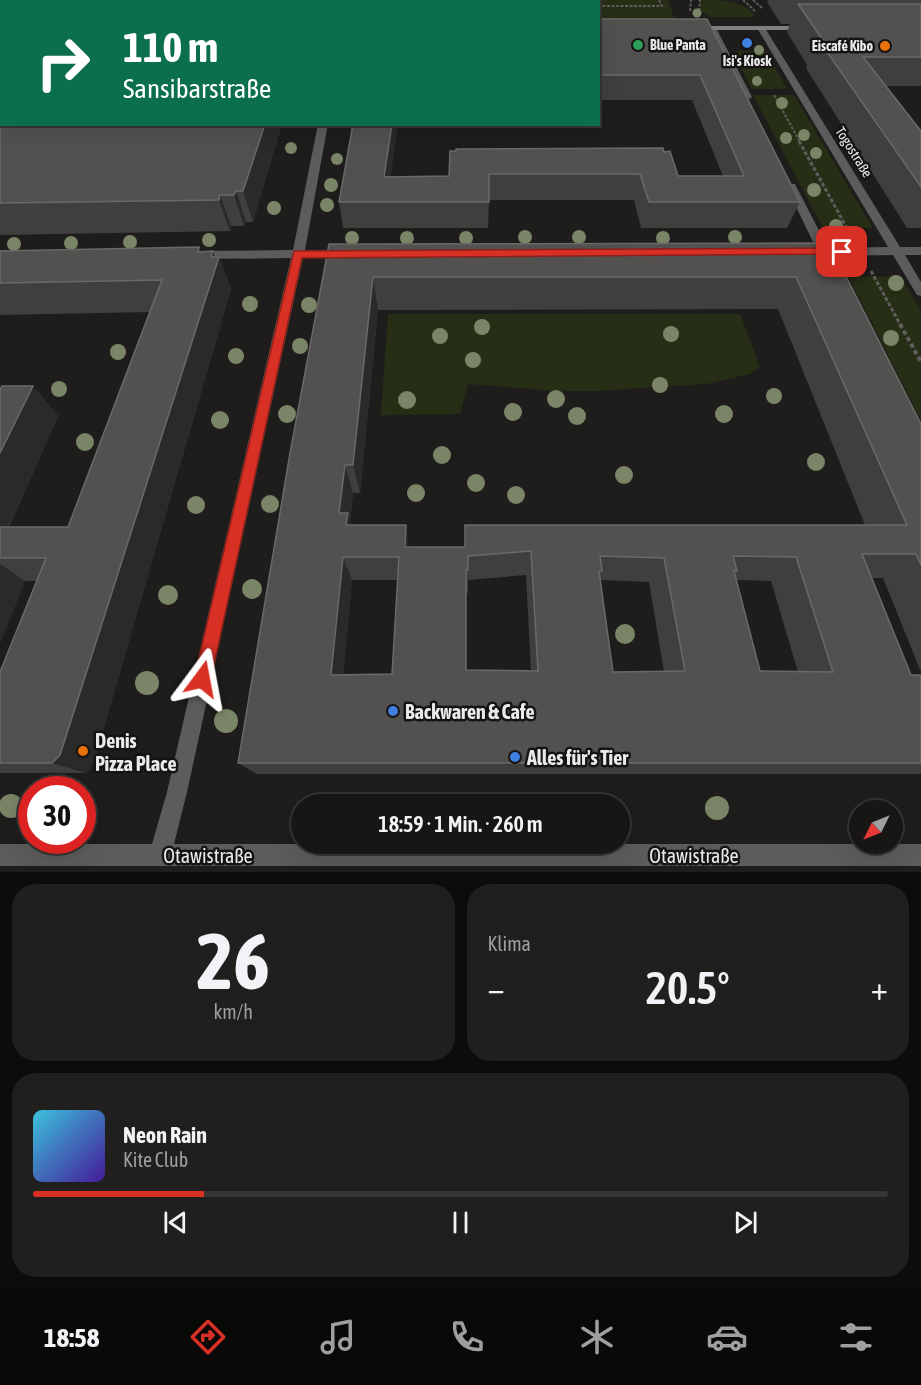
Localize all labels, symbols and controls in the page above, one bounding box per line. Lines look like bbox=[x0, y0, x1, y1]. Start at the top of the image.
text: 110 m bbox=[123, 23, 218, 71]
icon: right bbox=[24, 24, 102, 102]
marker: Isi's Kiosk bbox=[740, 36, 754, 50]
place label: Blue Panta bbox=[650, 37, 706, 53]
marker: Blue Panta bbox=[631, 38, 645, 52]
place label: Eiscafé Kibo bbox=[812, 38, 873, 54]
marker: Eiscafé Kibo bbox=[878, 39, 892, 53]
place label: Isi's Kiosk bbox=[723, 53, 772, 69]
text: Sansibarstraße bbox=[123, 73, 271, 104]
street label: Togostraße bbox=[832, 124, 876, 180]
pin bbox=[816, 226, 867, 277]
icon: arrive bbox=[825, 235, 858, 268]
position arrow bbox=[170, 647, 234, 711]
place label: Backwaren & Cafe bbox=[405, 700, 534, 723]
marker: Backwaren & Cafe bbox=[386, 704, 400, 718]
place label: Denis Pizza Place bbox=[95, 729, 177, 775]
marker: Denis Pizza Place bbox=[76, 744, 90, 758]
place label: Alles für's Tier bbox=[526, 746, 629, 769]
marker: Alles für's Tier bbox=[508, 750, 522, 764]
speed limit sign: 30 bbox=[18, 776, 96, 854]
north arrow bbox=[849, 800, 903, 854]
map controls bbox=[849, 800, 903, 854]
text: 18:59 · 1 Min. · 260 m bbox=[378, 811, 543, 837]
street label: Otawistraße bbox=[163, 844, 253, 867]
street label: Otawistraße bbox=[649, 844, 739, 867]
text: 26 bbox=[197, 916, 270, 1006]
text: Klima bbox=[488, 932, 531, 955]
text: 20.5° bbox=[646, 962, 730, 1014]
text: − bbox=[488, 969, 505, 1007]
text: + bbox=[871, 969, 888, 1007]
text: km/h bbox=[213, 1000, 253, 1023]
text: Neon Rain bbox=[123, 1122, 207, 1148]
text: Kite Club bbox=[123, 1148, 188, 1171]
icon: previous bbox=[159, 1206, 192, 1239]
icon: pause bbox=[444, 1206, 477, 1239]
icon: next bbox=[729, 1206, 762, 1239]
icon: directions bbox=[187, 1316, 229, 1358]
icon: music bbox=[317, 1316, 359, 1358]
icon: phone bbox=[446, 1316, 488, 1358]
icon: climate bbox=[576, 1316, 618, 1358]
icon: car bbox=[706, 1316, 748, 1358]
icon: filters bbox=[835, 1316, 877, 1358]
text: 18:58 bbox=[44, 1322, 99, 1353]

